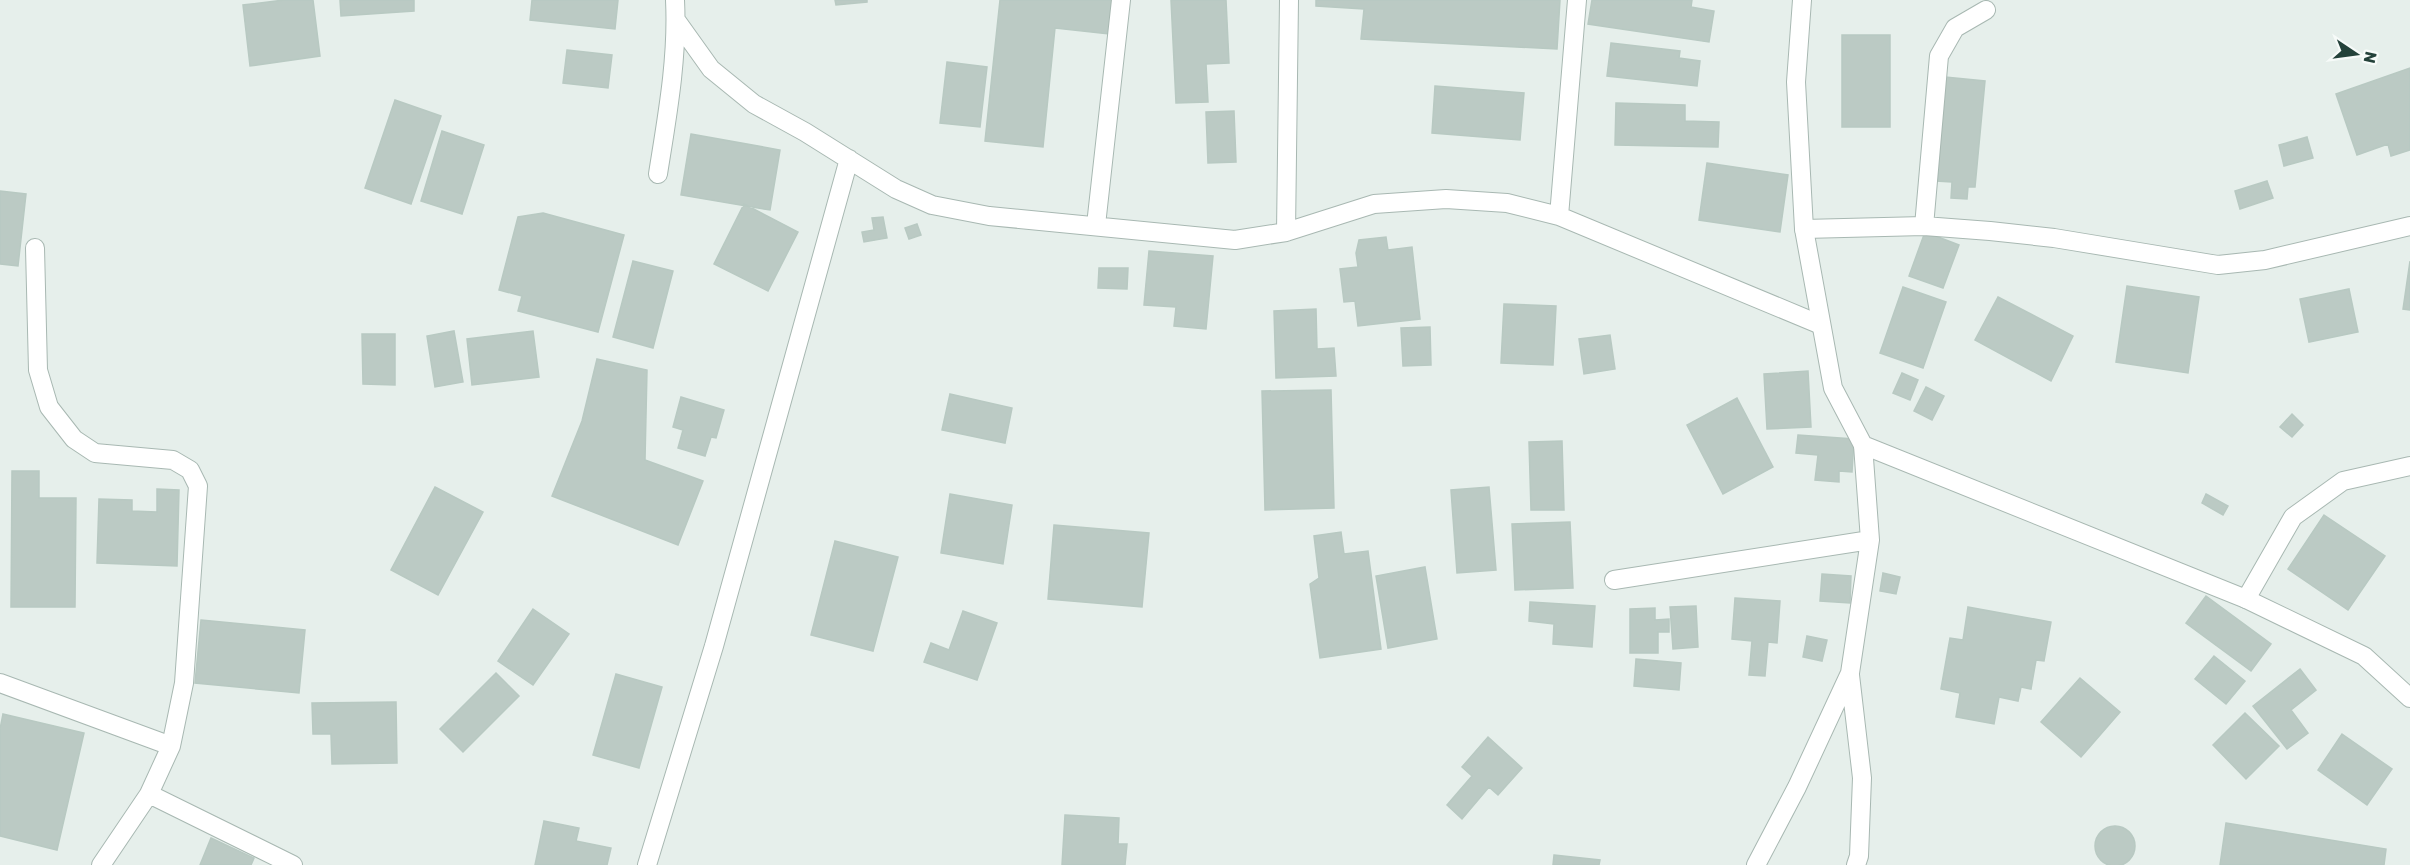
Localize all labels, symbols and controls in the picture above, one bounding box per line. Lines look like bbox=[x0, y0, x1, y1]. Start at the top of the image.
north arrow bbox=[2326, 24, 2386, 84]
text: N bbox=[2360, 50, 2381, 65]

